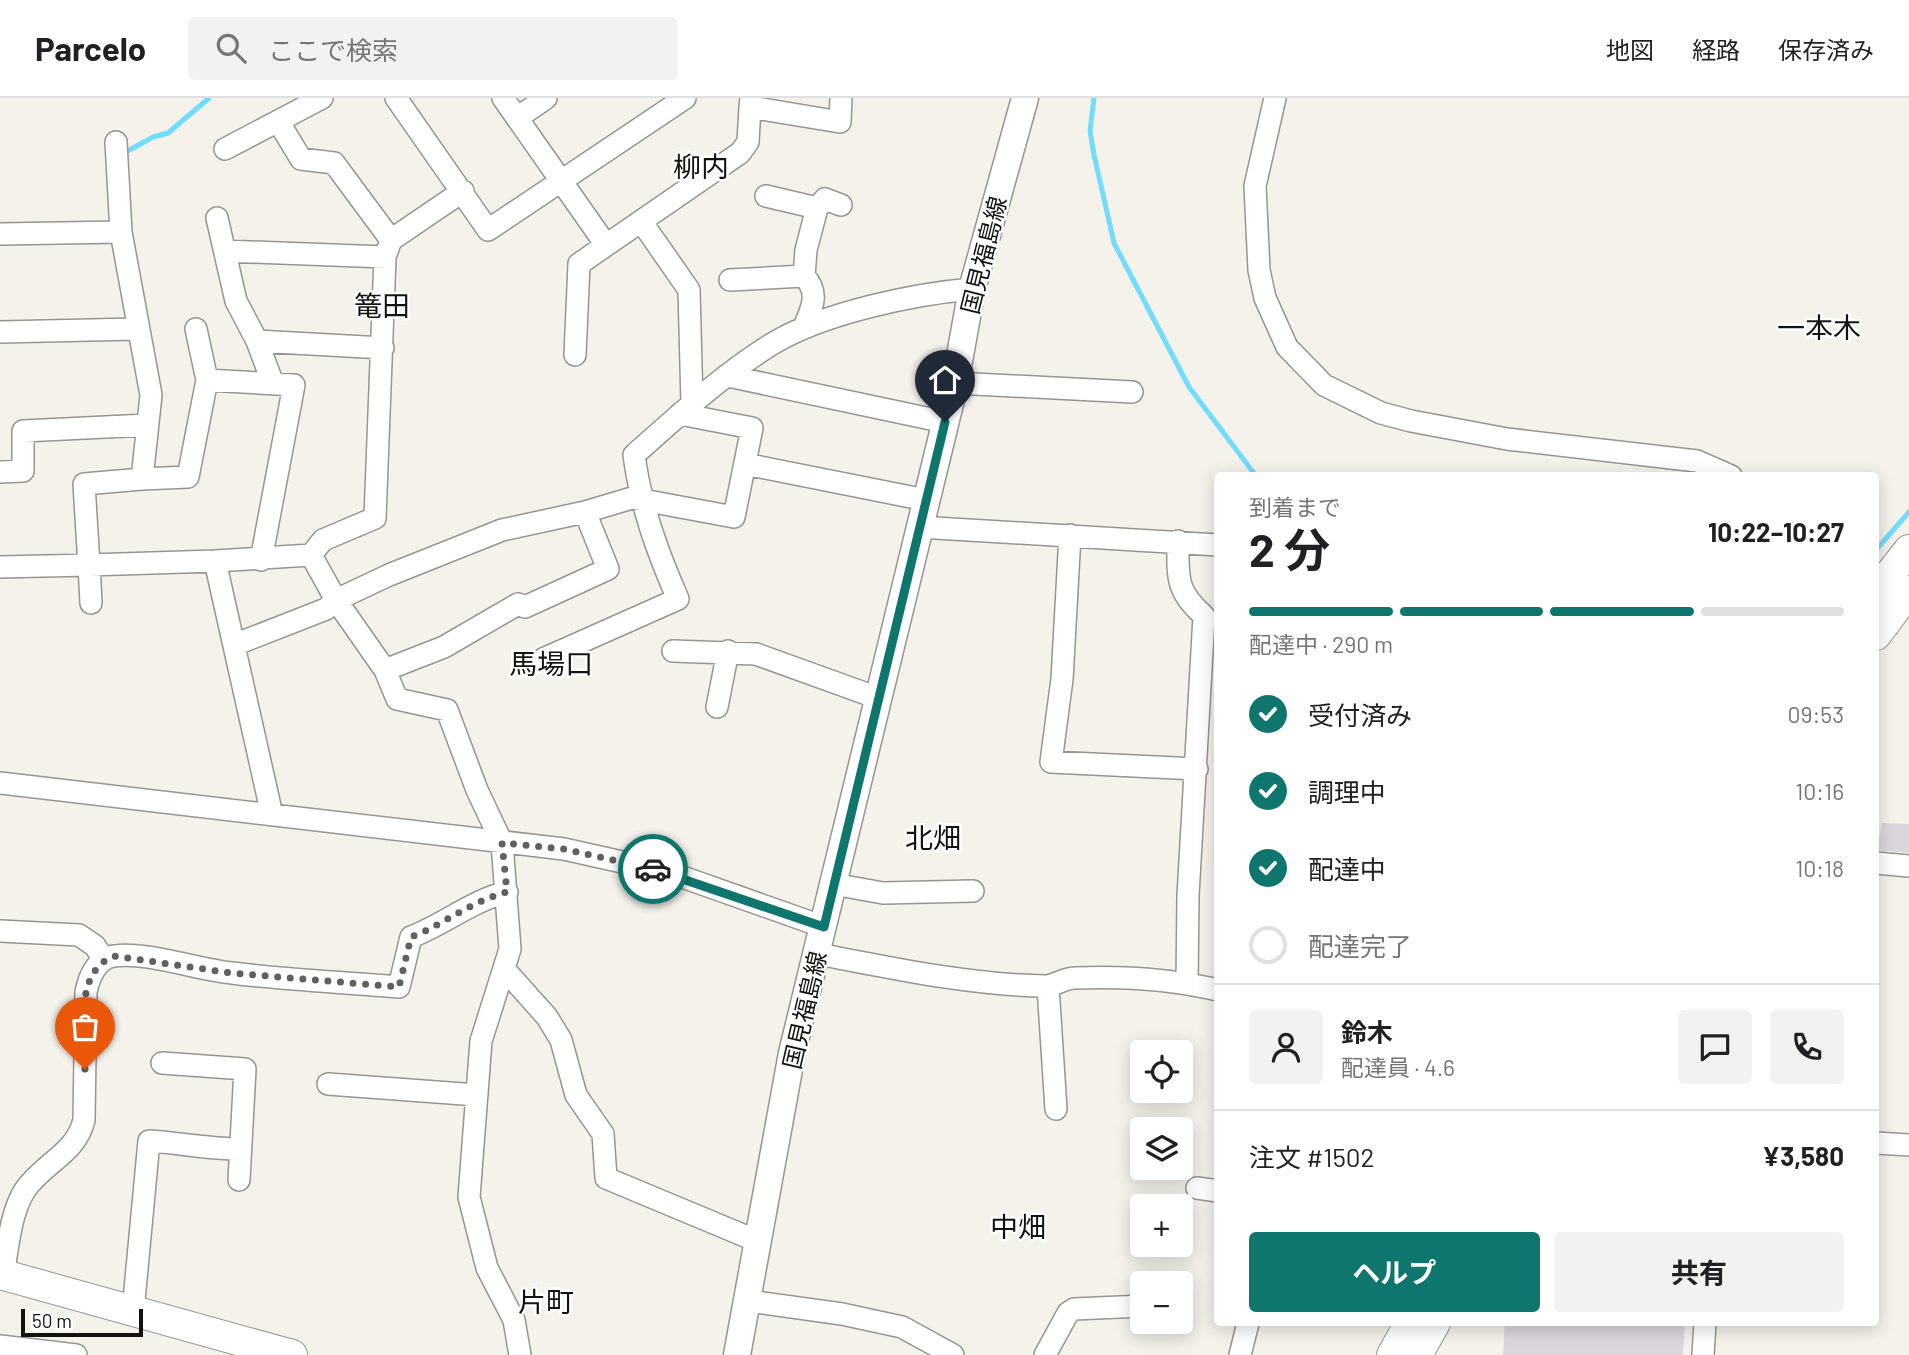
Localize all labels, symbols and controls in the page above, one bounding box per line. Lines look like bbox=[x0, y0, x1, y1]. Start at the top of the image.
search box bbox=[188, 17, 678, 80]
text: Parcelo bbox=[35, 28, 146, 68]
icon: search bbox=[212, 29, 250, 67]
text: ここで検索 bbox=[268, 34, 398, 65]
text: 地図 bbox=[1606, 35, 1654, 64]
text: 経路 bbox=[1692, 35, 1740, 64]
text: 保存済み bbox=[1778, 35, 1874, 64]
district label: 柳内 bbox=[673, 149, 729, 183]
street label: 国見福島線 bbox=[954, 193, 1012, 317]
district label: 篭田 bbox=[354, 288, 410, 322]
district label: 一本木 bbox=[1777, 310, 1861, 344]
pin bbox=[915, 350, 975, 422]
icon: home bbox=[926, 361, 964, 399]
text: 到着まで bbox=[1249, 493, 1341, 521]
text: 10:22–10:27 bbox=[1708, 516, 1844, 547]
text: 2 分 bbox=[1249, 521, 1330, 576]
text: 配達中 · 290 m bbox=[1249, 630, 1393, 658]
district label: 馬場口 bbox=[509, 646, 593, 680]
icon: check bbox=[1249, 695, 1287, 733]
text: 受付済み bbox=[1308, 699, 1412, 730]
text: 09:53 bbox=[1788, 700, 1844, 728]
icon: check bbox=[1249, 772, 1287, 810]
text: 調理中 bbox=[1308, 776, 1386, 807]
text: 10:16 bbox=[1795, 777, 1844, 805]
district label: 北畑 bbox=[905, 820, 961, 854]
courier bbox=[618, 834, 688, 904]
icon: check bbox=[1249, 849, 1287, 887]
icon: car bbox=[634, 850, 672, 888]
text: 配達中 bbox=[1308, 853, 1386, 884]
text: 10:18 bbox=[1795, 854, 1844, 882]
text: 配達完了 bbox=[1308, 930, 1412, 961]
street label: 国見福島線 bbox=[776, 948, 832, 1072]
pin bbox=[55, 997, 115, 1069]
icon: bag bbox=[66, 1008, 104, 1046]
button: person bbox=[1249, 1010, 1323, 1084]
button: chat bbox=[1678, 1010, 1752, 1084]
button: phone bbox=[1770, 1010, 1844, 1084]
text: 鈴木 bbox=[1341, 1016, 1393, 1047]
map controls bbox=[1130, 1040, 1193, 1334]
button: locate bbox=[1130, 1040, 1193, 1103]
text: 配達員 · 4.6 bbox=[1341, 1053, 1455, 1081]
button: layers bbox=[1130, 1117, 1193, 1180]
text: ¥3,580 bbox=[1762, 1140, 1844, 1171]
text: 注文 #1502 bbox=[1249, 1141, 1374, 1172]
button: + bbox=[1130, 1194, 1193, 1257]
district label: 中畑 bbox=[990, 1209, 1046, 1243]
button: ヘルプ bbox=[1249, 1232, 1540, 1312]
button: 共有 bbox=[1554, 1232, 1844, 1312]
button: − bbox=[1130, 1271, 1193, 1334]
district label: 片町 bbox=[518, 1284, 574, 1318]
scale bar bbox=[21, 1306, 144, 1338]
text: 50 m bbox=[32, 1309, 72, 1332]

